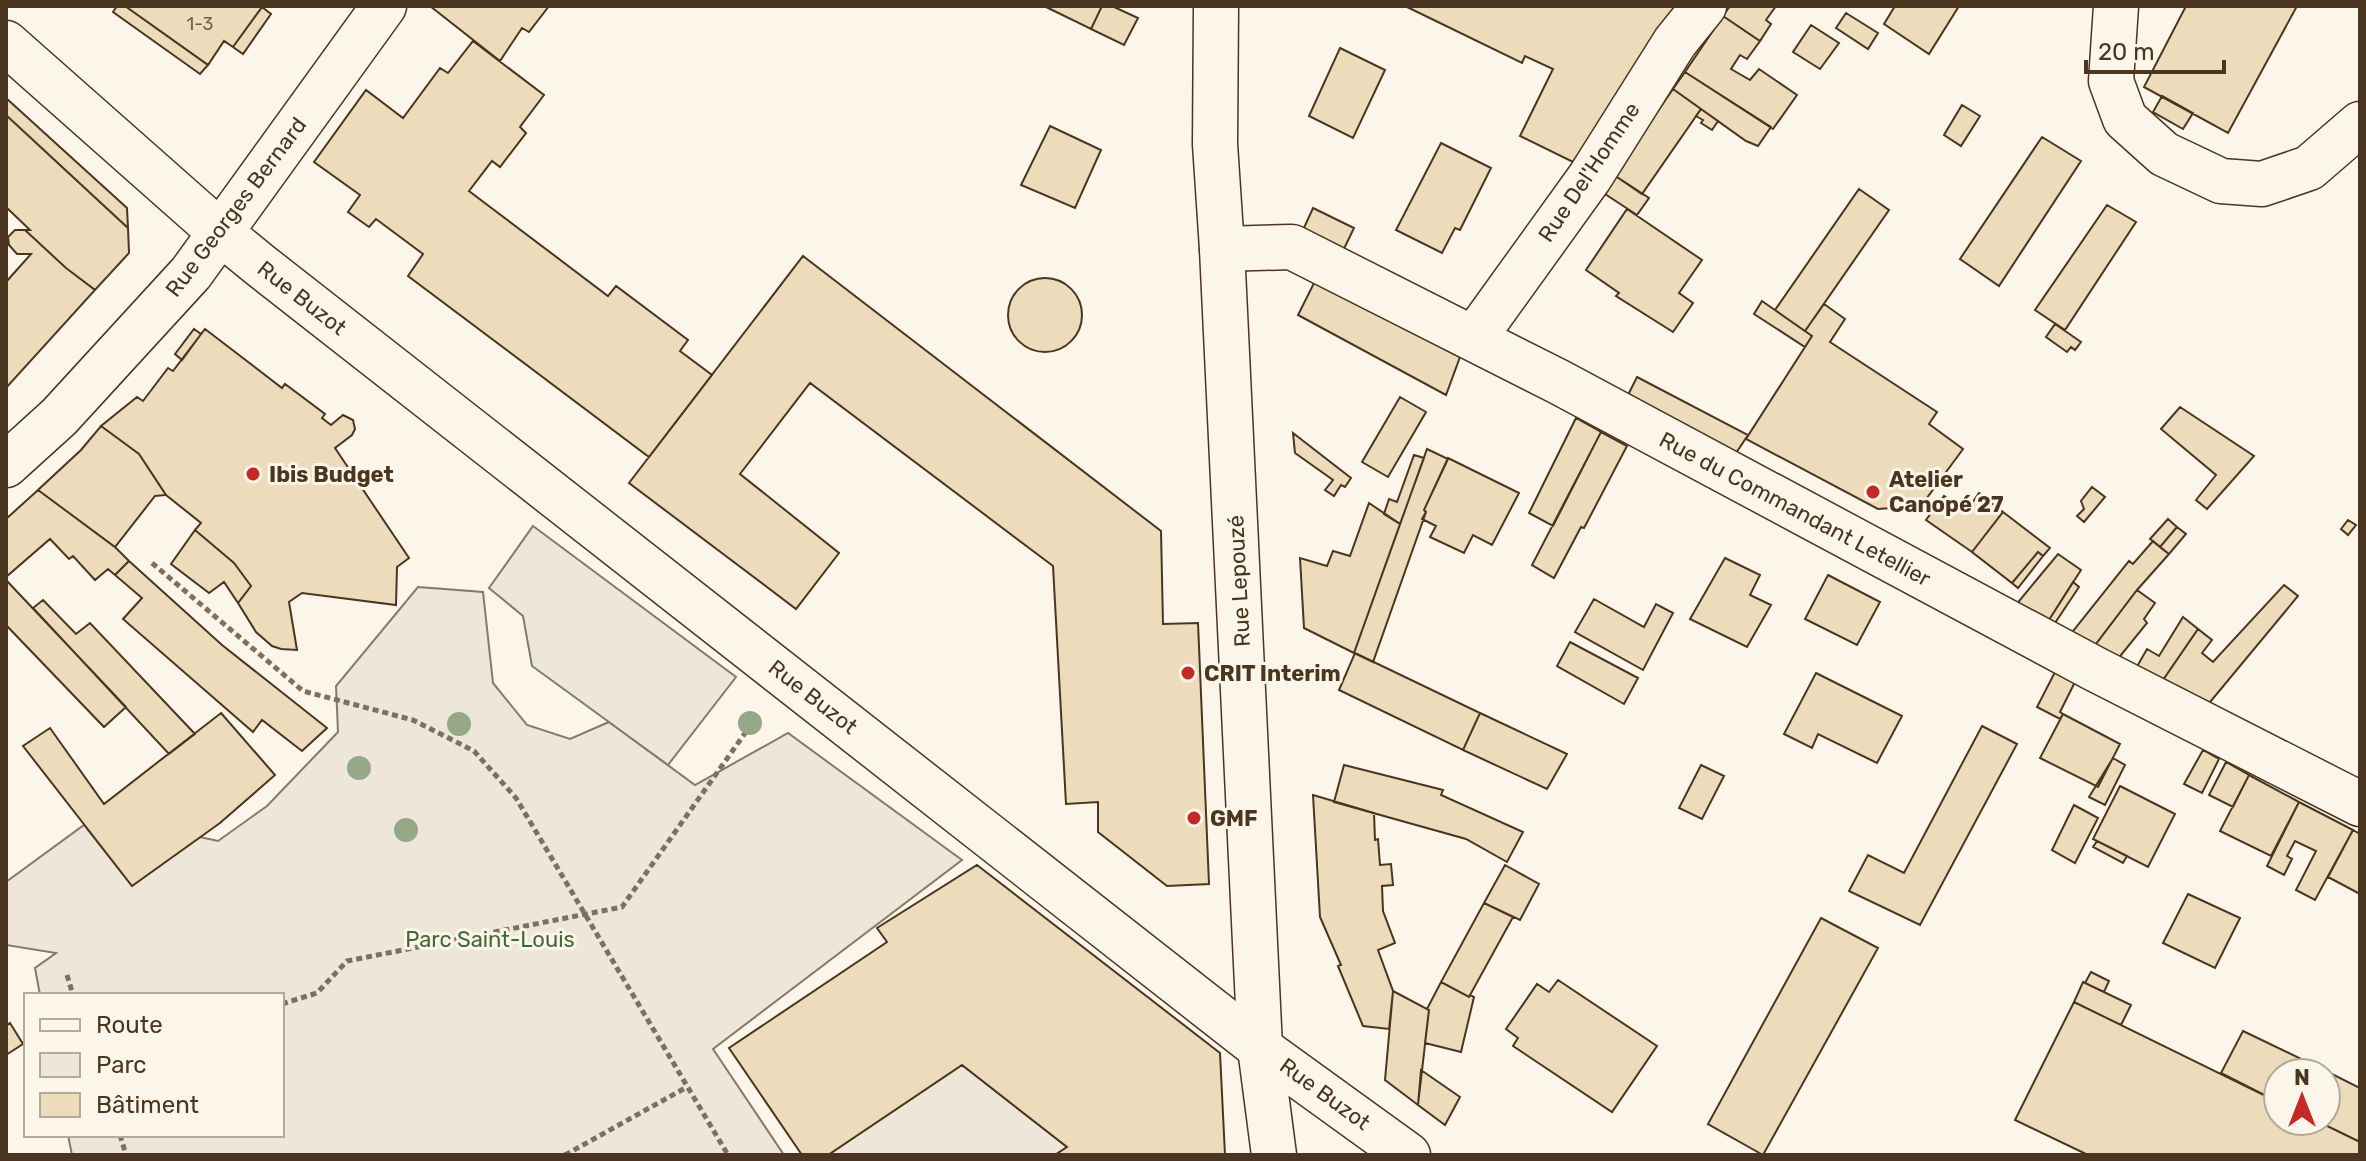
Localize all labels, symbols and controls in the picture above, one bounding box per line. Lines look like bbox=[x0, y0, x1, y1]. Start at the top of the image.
house number: 1-3 bbox=[187, 13, 213, 35]
scale bar bbox=[2086, 24, 2224, 74]
text: 20 m bbox=[2098, 38, 2155, 66]
street label: Rue Del'Homme bbox=[1532, 97, 1646, 247]
street label: Rue Georges Bernard bbox=[160, 112, 312, 302]
street label: Rue Buzot bbox=[252, 255, 352, 341]
street label: Rue du Commandant Letellier bbox=[1655, 426, 1936, 592]
place label: Ibis Budget bbox=[269, 461, 394, 488]
marker: Ibis Budget bbox=[244, 465, 262, 483]
place label: Atelier Canopé 27 bbox=[1889, 466, 2004, 518]
marker: Atelier Canopé 27 bbox=[1864, 483, 1882, 501]
street label: Rue Lepouzé bbox=[1222, 514, 1256, 648]
street label: Rue Buzot bbox=[763, 654, 863, 740]
place label: CRIT Interim bbox=[1204, 660, 1341, 687]
marker: CRIT Interim bbox=[1179, 664, 1197, 682]
place label: GMF bbox=[1210, 805, 1258, 832]
marker: GMF bbox=[1185, 809, 1203, 827]
park label: Parc Saint-Louis bbox=[405, 926, 575, 953]
legend bbox=[24, 993, 284, 1137]
text: Route bbox=[96, 1011, 163, 1039]
text: Parc bbox=[96, 1051, 147, 1079]
street label: Rue Buzot bbox=[1274, 1052, 1376, 1136]
north arrow bbox=[2262, 1057, 2342, 1137]
text: N bbox=[2294, 1064, 2310, 1091]
text: Bâtiment bbox=[96, 1091, 199, 1119]

